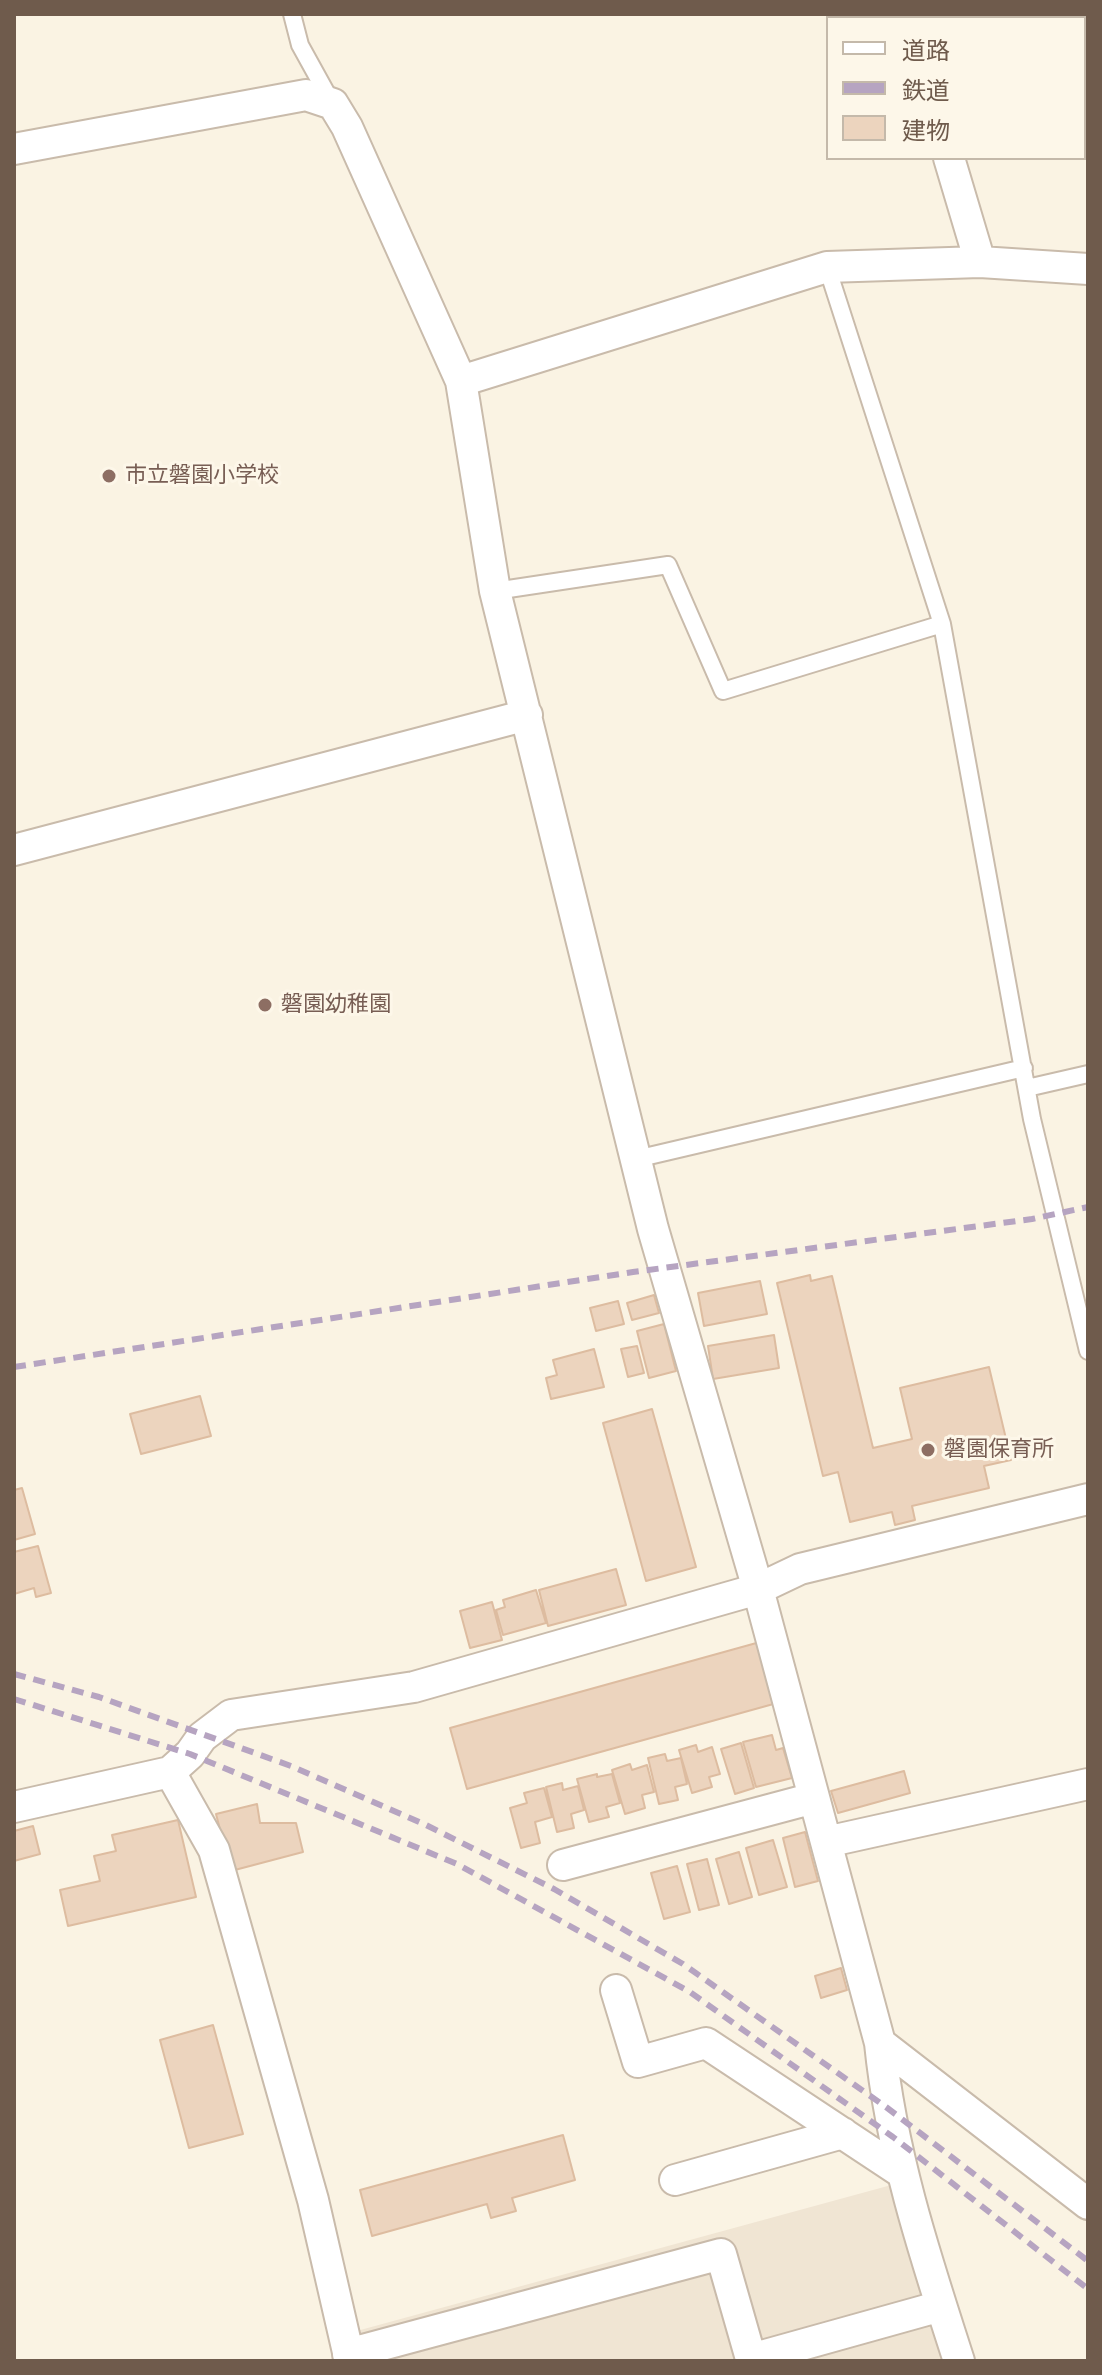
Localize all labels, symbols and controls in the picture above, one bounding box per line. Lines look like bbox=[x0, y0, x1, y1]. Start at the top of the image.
legend bbox=[826, 16, 1086, 160]
text: 道路 bbox=[902, 37, 950, 65]
text: 鉄道 bbox=[902, 77, 950, 105]
text: 建物 bbox=[902, 117, 950, 145]
place label: 市立磐園小学校 bbox=[125, 463, 279, 489]
marker: 市立磐園小学校 bbox=[100, 467, 118, 485]
place label: 磐園幼稚園 bbox=[281, 992, 391, 1018]
marker: 磐園幼稚園 bbox=[256, 996, 274, 1014]
place label: 磐園保育所 bbox=[944, 1437, 1054, 1463]
marker: 磐園保育所 bbox=[919, 1441, 937, 1459]

